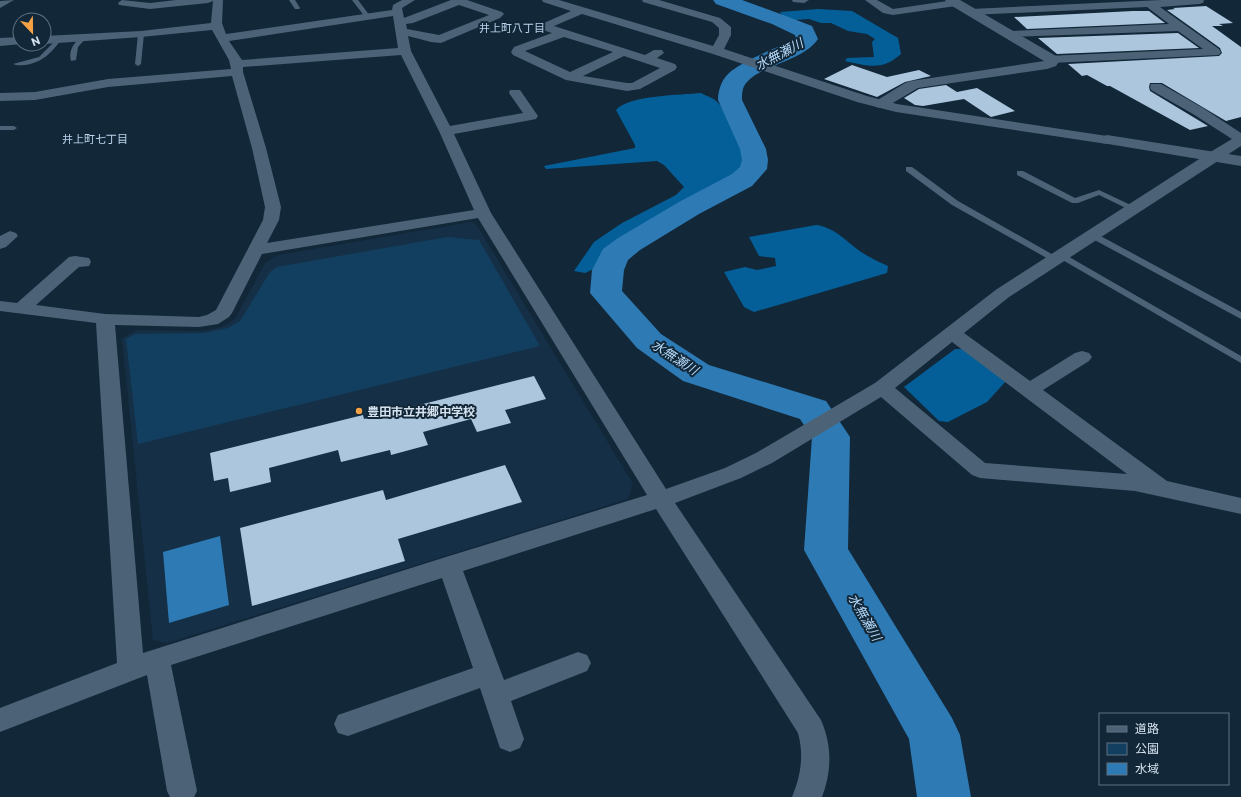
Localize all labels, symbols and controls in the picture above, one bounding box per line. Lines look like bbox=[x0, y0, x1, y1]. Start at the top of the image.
north arrow bbox=[12, 12, 52, 52]
district label: 井上町八丁目 bbox=[479, 21, 545, 34]
text: N bbox=[30, 34, 42, 49]
water label: 水無瀬川 bbox=[752, 34, 807, 73]
district label: 井上町七丁目 bbox=[62, 132, 128, 145]
water label: 水無瀬川 bbox=[649, 336, 703, 379]
place label: 豊田市立井郷中学校 bbox=[367, 404, 475, 418]
marker: 豊田市立井郷中学校 bbox=[354, 406, 364, 416]
water label: 水無瀬川 bbox=[845, 590, 886, 645]
legend bbox=[1099, 713, 1229, 785]
text: 道路 bbox=[1135, 721, 1159, 735]
text: 公園 bbox=[1135, 741, 1159, 755]
text: 水域 bbox=[1135, 761, 1159, 775]

